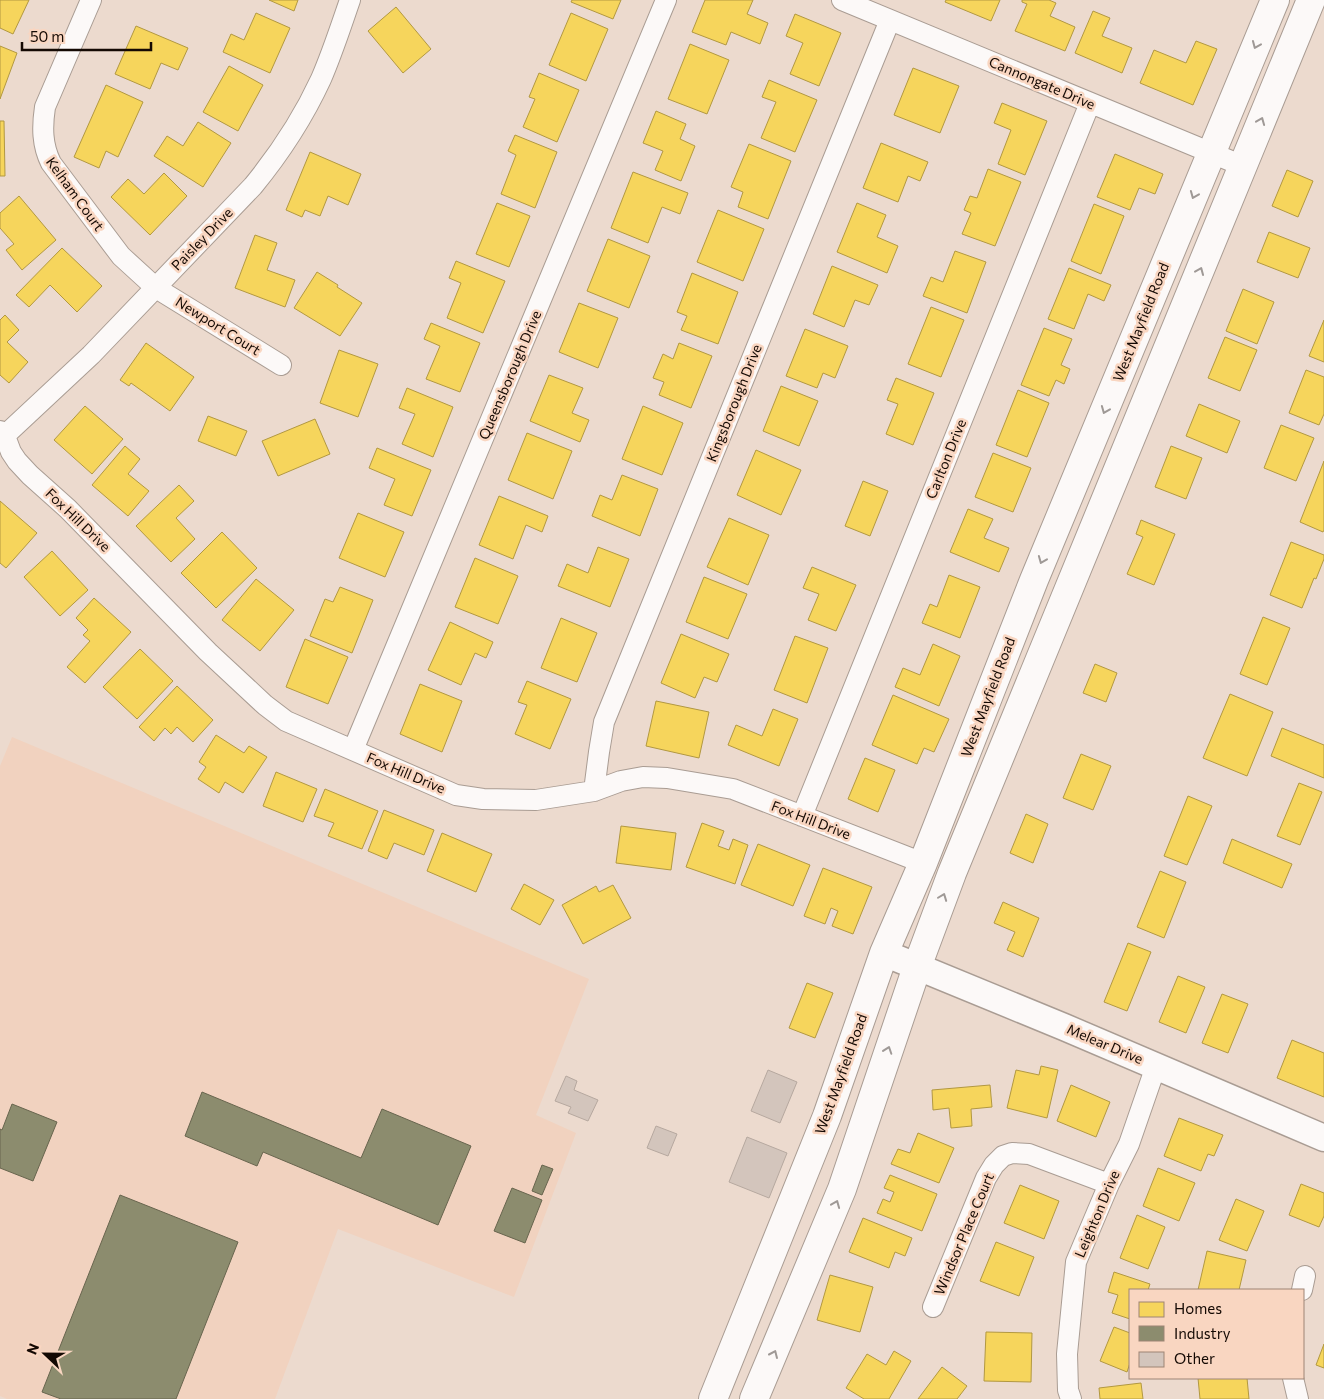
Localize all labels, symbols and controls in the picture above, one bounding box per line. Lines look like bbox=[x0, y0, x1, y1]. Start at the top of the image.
scale bar bbox=[22, 20, 151, 52]
text: 50 m bbox=[30, 27, 64, 45]
one-way arrow bbox=[1252, 40, 1263, 49]
street label: Cannongate Drive bbox=[987, 53, 1098, 113]
one-way arrow bbox=[1255, 117, 1265, 126]
street label: Kelham Court bbox=[43, 153, 108, 234]
one-way arrow bbox=[1189, 190, 1200, 199]
street label: Paisley Drive bbox=[168, 204, 236, 274]
street label: West Mayfield Road bbox=[1109, 260, 1172, 384]
one-way arrow bbox=[1193, 267, 1204, 276]
street label: Newport Court bbox=[173, 293, 264, 359]
street label: Queensborough Drive bbox=[475, 308, 544, 442]
street label: Kingsborough Drive bbox=[702, 342, 765, 464]
one-way arrow bbox=[1100, 405, 1111, 414]
street label: Carlton Drive bbox=[922, 416, 969, 501]
street label: Fox Hill Drive bbox=[42, 484, 114, 555]
one-way arrow bbox=[1038, 555, 1049, 564]
street label: West Mayfield Road bbox=[957, 635, 1018, 759]
street label: Fox Hill Drive bbox=[364, 748, 448, 797]
street label: Fox Hill Drive bbox=[769, 797, 853, 842]
one-way arrow bbox=[937, 894, 947, 902]
street label: West Mayfield Road bbox=[811, 1011, 870, 1136]
street label: Melear Drive bbox=[1065, 1020, 1146, 1067]
one-way arrow bbox=[883, 1047, 893, 1055]
street label: Leighton Drive bbox=[1071, 1168, 1123, 1260]
street label: Windsor Place Court bbox=[930, 1170, 997, 1297]
one-way arrow bbox=[829, 1200, 840, 1209]
legend bbox=[1129, 1289, 1304, 1379]
text: Homes bbox=[1174, 1299, 1222, 1317]
text: Industry bbox=[1174, 1324, 1231, 1342]
north arrow bbox=[20, 1329, 70, 1379]
text: N bbox=[23, 1341, 42, 1357]
text: Other bbox=[1174, 1349, 1215, 1367]
one-way arrow bbox=[767, 1350, 778, 1359]

